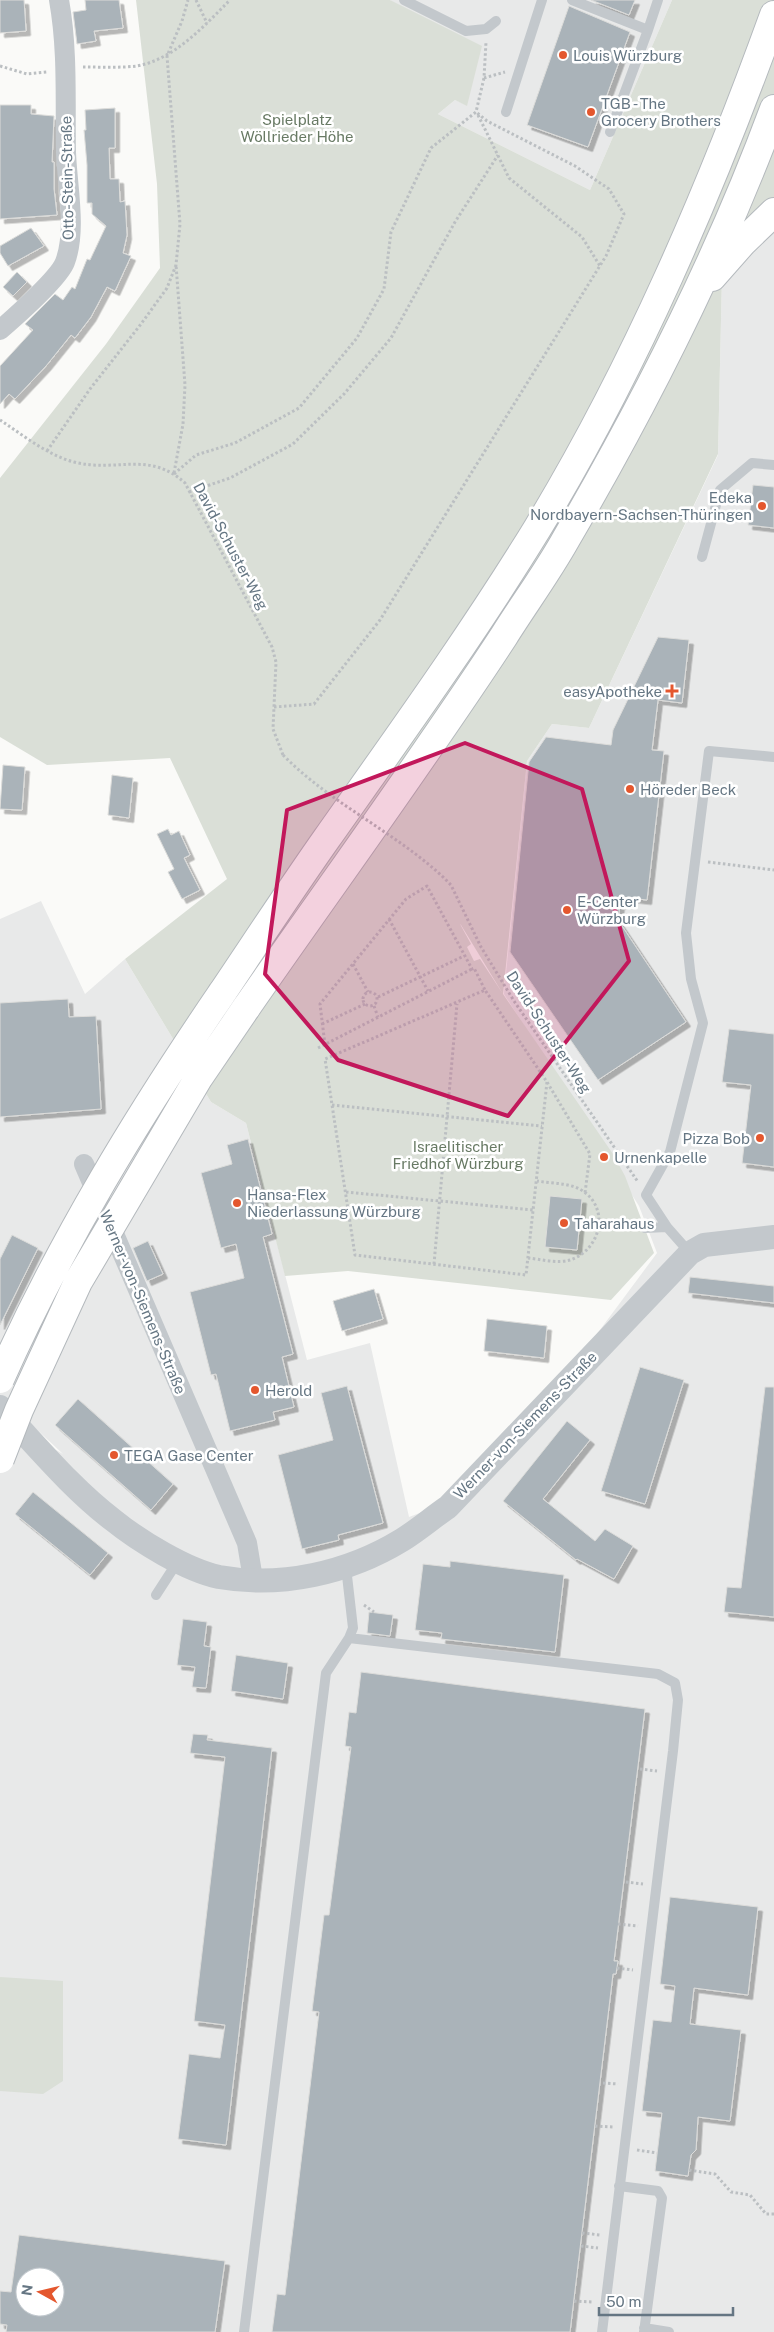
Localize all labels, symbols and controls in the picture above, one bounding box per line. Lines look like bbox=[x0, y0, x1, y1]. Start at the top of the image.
place label: Louis Würzburg bbox=[573, 47, 682, 64]
marker: Louis Würzburg bbox=[557, 49, 569, 61]
place label: TGB - The Grocery Brothers bbox=[601, 95, 721, 129]
marker: TGB - The Grocery Brothers bbox=[585, 106, 597, 118]
park label: Spielplatz Wöllrieder Höhe bbox=[241, 111, 353, 145]
street label: Otto-Stein-Straße bbox=[57, 116, 77, 240]
street label: David-Schuster-Weg bbox=[190, 479, 272, 613]
place label: Edeka Nordbayern-Sachsen-Thüringen bbox=[530, 489, 752, 523]
marker: Edeka Nordbayern-Sachsen-Thüringen bbox=[756, 500, 768, 512]
place label: easyApotheke bbox=[563, 683, 662, 700]
marker: easyApotheke bbox=[666, 685, 678, 697]
place label: Höreder Beck bbox=[640, 781, 736, 798]
marker: Höreder Beck bbox=[624, 783, 636, 795]
place label: E-Center Würzburg bbox=[577, 893, 646, 927]
marker: E-Center Würzburg bbox=[561, 904, 573, 916]
street label: David-Schuster-Weg bbox=[503, 968, 595, 1096]
place label: Pizza Bob bbox=[683, 1130, 750, 1147]
marker: Pizza Bob bbox=[754, 1132, 766, 1144]
park label: Israelitischer Friedhof Würzburg bbox=[392, 1138, 524, 1172]
place label: Urnenkapelle bbox=[614, 1149, 707, 1166]
marker: Urnenkapelle bbox=[598, 1151, 610, 1163]
place label: Hansa-Flex Niederlassung Würzburg bbox=[247, 1186, 421, 1220]
marker: Hansa-Flex Niederlassung Würzburg bbox=[231, 1197, 243, 1209]
street label: Werner-von-Siemens-Straße bbox=[96, 1207, 190, 1397]
place label: Taharahaus bbox=[574, 1215, 654, 1232]
marker: Taharahaus bbox=[558, 1217, 570, 1229]
street label: Werner-von-Siemens-Straße bbox=[450, 1348, 600, 1502]
place label: Herold bbox=[265, 1382, 312, 1399]
marker: Herold bbox=[249, 1384, 261, 1396]
place label: TEGA Gase Center bbox=[124, 1447, 254, 1464]
marker: TEGA Gase Center bbox=[108, 1449, 120, 1461]
north arrow bbox=[15, 2267, 65, 2317]
text: N bbox=[18, 2284, 36, 2297]
scale bar bbox=[599, 2284, 733, 2316]
text: 50 m bbox=[606, 2293, 641, 2310]

